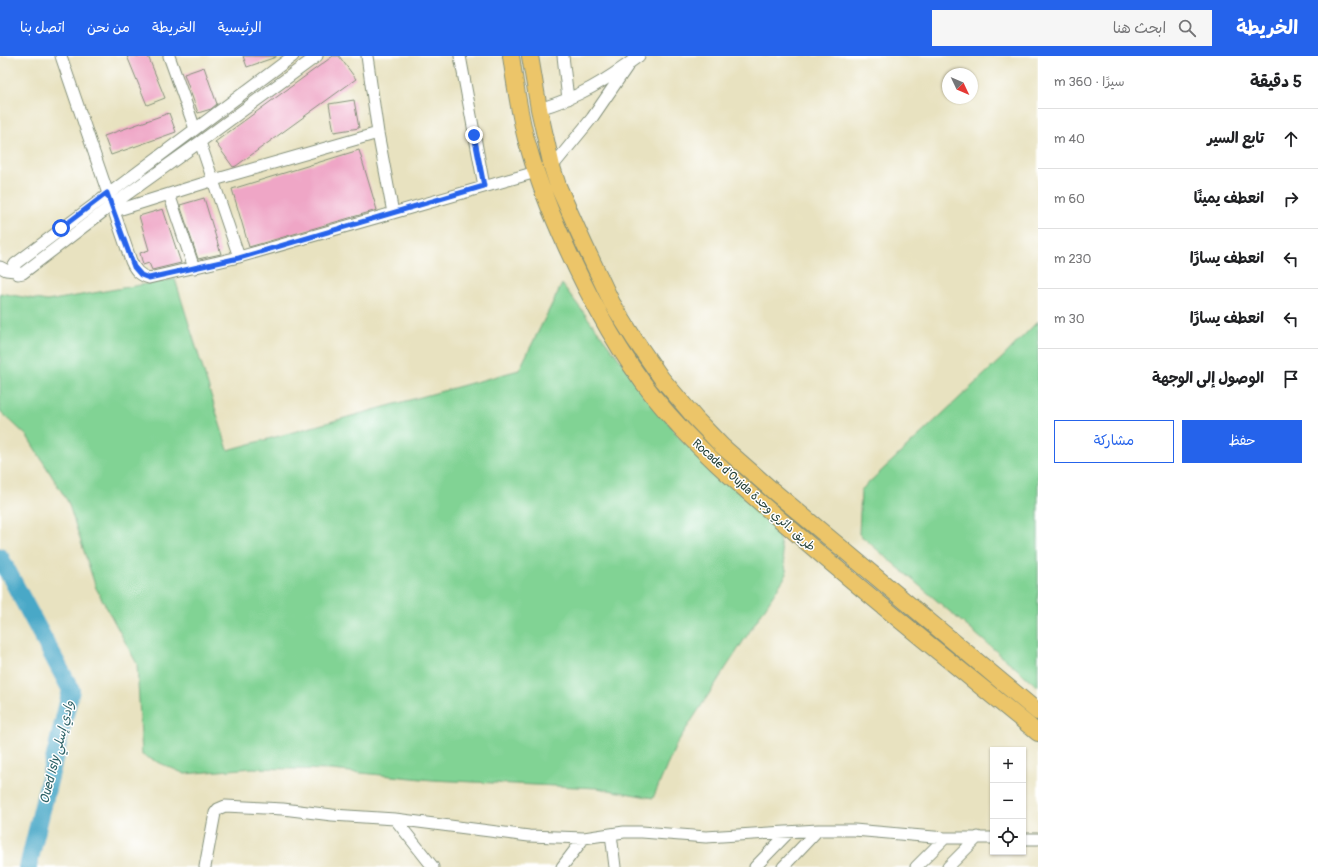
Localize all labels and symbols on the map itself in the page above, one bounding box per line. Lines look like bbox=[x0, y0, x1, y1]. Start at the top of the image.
north arrow bbox=[942, 68, 978, 104]
route end bbox=[465, 126, 483, 144]
route start bbox=[52, 219, 70, 237]
street label: Rocade d'Oujda طريق دائري وجدة bbox=[688, 436, 818, 555]
water label: Oued Isly وادي إسلي bbox=[36, 699, 80, 806]

